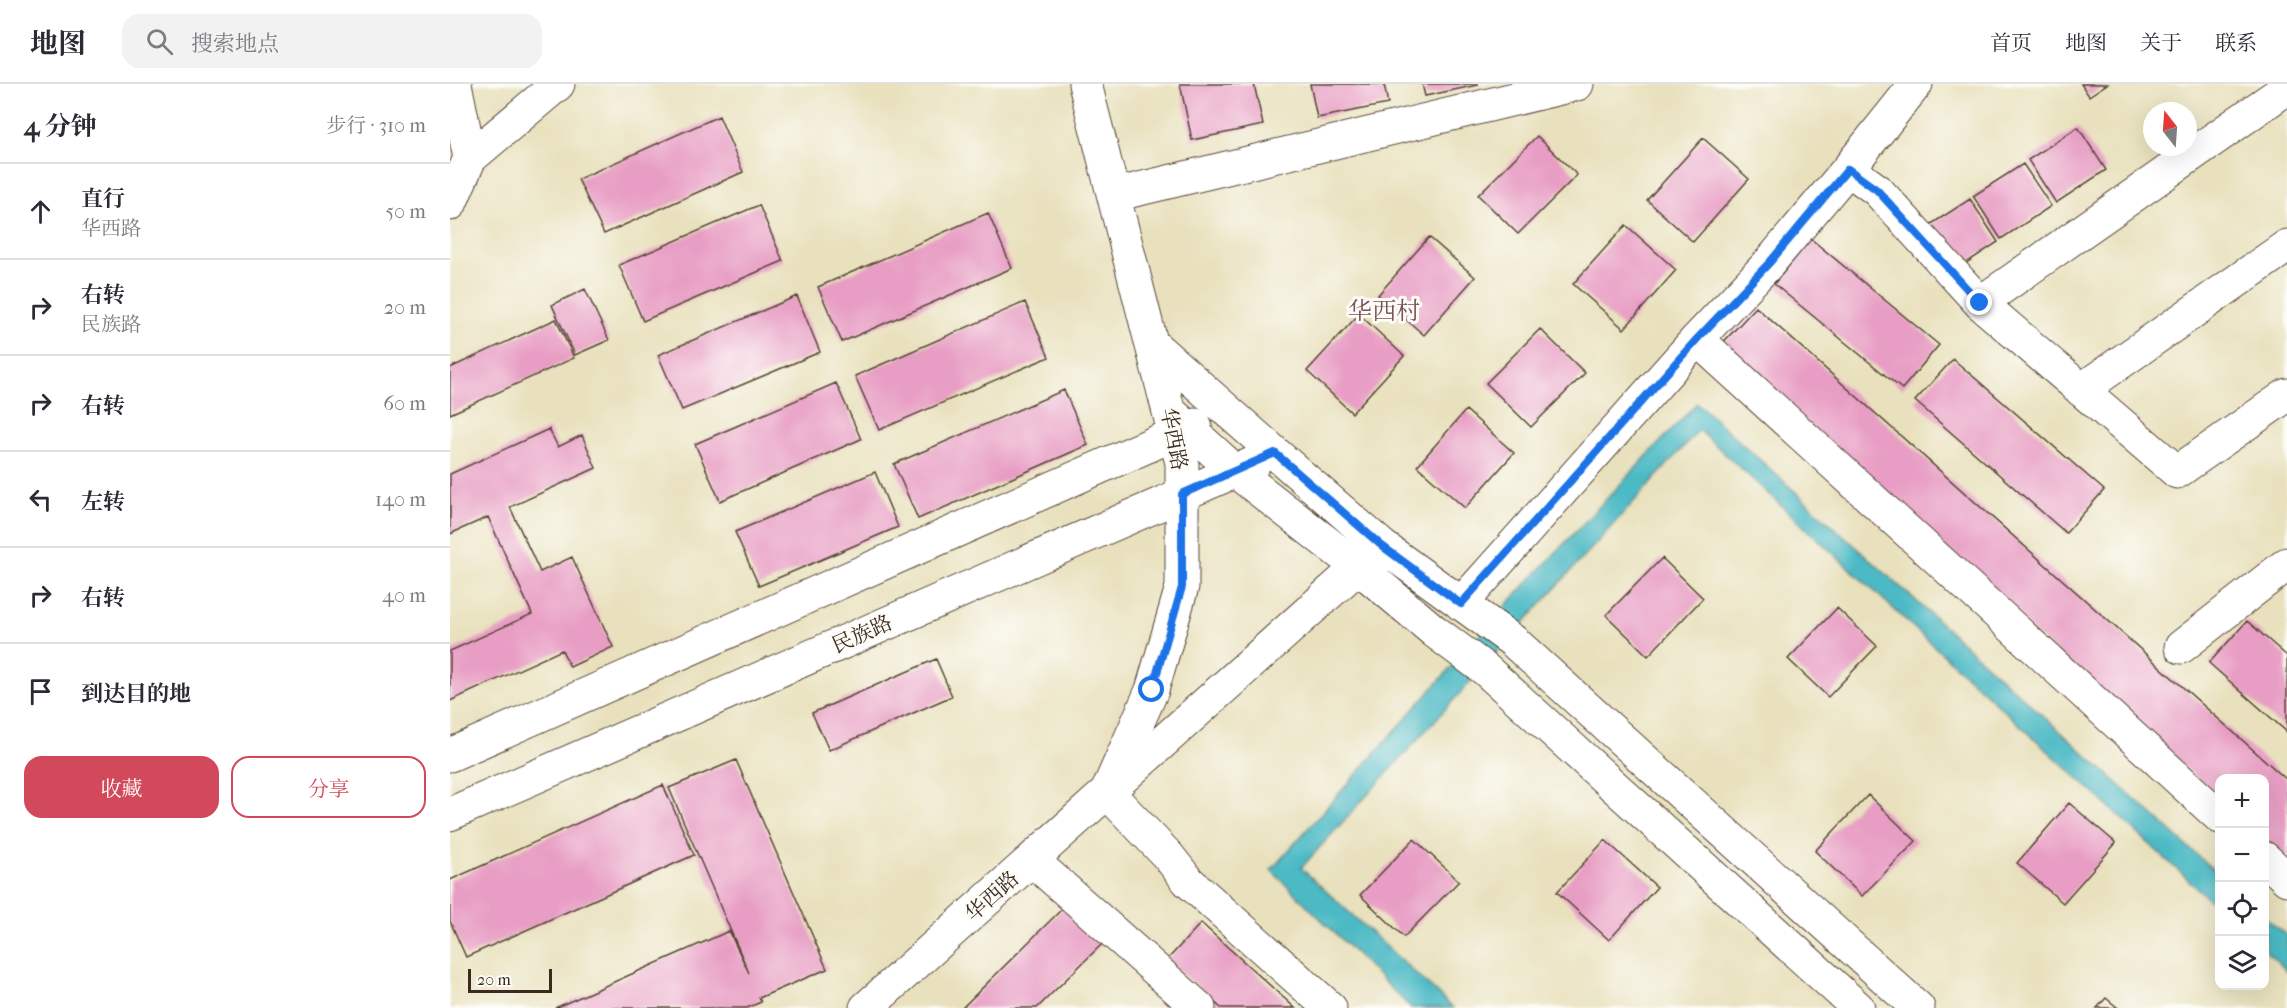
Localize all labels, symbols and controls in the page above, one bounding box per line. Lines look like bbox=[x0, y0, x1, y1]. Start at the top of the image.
search box bbox=[122, 14, 542, 68]
icon: search bbox=[143, 25, 176, 58]
text: 地图 bbox=[30, 27, 86, 60]
text: 搜索地点 bbox=[191, 31, 279, 57]
text: 首页 bbox=[1990, 31, 2032, 55]
text: 地图 bbox=[2065, 31, 2107, 55]
text: 关于 bbox=[2140, 31, 2182, 55]
text: 联系 bbox=[2215, 31, 2257, 55]
north arrow bbox=[2143, 102, 2197, 156]
text: 4 分钟 bbox=[24, 111, 97, 142]
text: 步行 · 310 m bbox=[326, 114, 426, 137]
text: 直行 bbox=[81, 186, 125, 212]
icon: ahead bbox=[24, 195, 57, 228]
text: 50 m bbox=[385, 200, 426, 223]
text: 华西路 bbox=[81, 217, 141, 240]
text: 右转 bbox=[81, 282, 125, 308]
route end bbox=[1966, 289, 1992, 315]
icon: right bbox=[24, 291, 57, 324]
text: 20 m bbox=[384, 296, 426, 319]
district label: 华西村 bbox=[1348, 297, 1420, 325]
text: 民族路 bbox=[81, 313, 141, 336]
icon: right bbox=[24, 387, 57, 420]
text: 60 m bbox=[383, 392, 426, 415]
text: 右转 bbox=[81, 393, 125, 419]
street label: 华西路 bbox=[1156, 406, 1192, 472]
icon: left bbox=[24, 483, 57, 516]
text: 140 m bbox=[375, 488, 426, 511]
text: 左转 bbox=[81, 489, 125, 515]
icon: right bbox=[24, 579, 57, 612]
text: 40 m bbox=[382, 584, 426, 607]
text: 右转 bbox=[81, 585, 125, 611]
street label: 民族路 bbox=[828, 610, 896, 658]
icon: arrive bbox=[24, 675, 57, 708]
route start bbox=[1138, 676, 1164, 702]
text: 到达目的地 bbox=[81, 681, 191, 707]
button: 收藏 bbox=[24, 756, 219, 818]
button: 分享 bbox=[231, 756, 426, 818]
map controls bbox=[2215, 774, 2269, 990]
button: + bbox=[2215, 774, 2269, 828]
button: − bbox=[2215, 828, 2269, 882]
street label: 华西路 bbox=[961, 866, 1023, 926]
button: locate bbox=[2215, 882, 2269, 936]
button: layers bbox=[2215, 936, 2269, 990]
scale bar bbox=[468, 966, 552, 994]
text: 20 m bbox=[477, 970, 511, 989]

